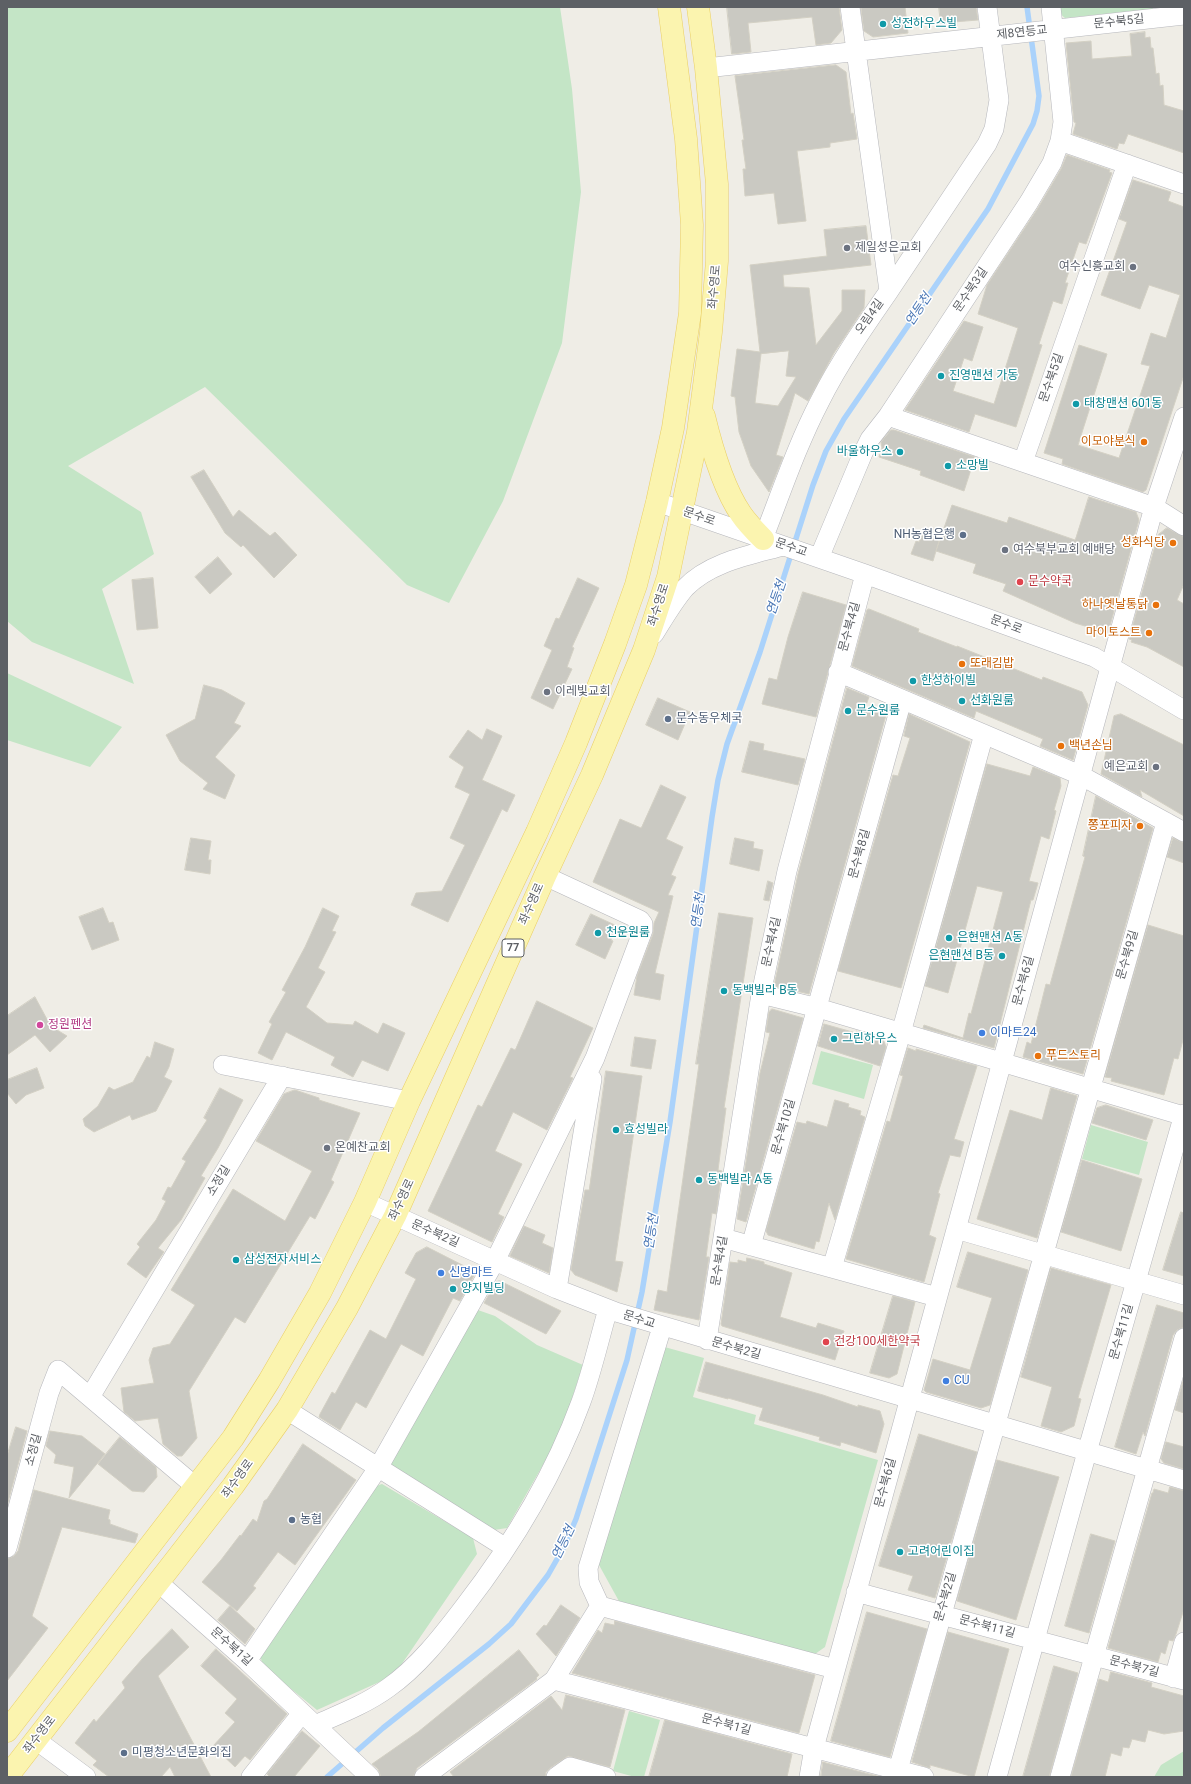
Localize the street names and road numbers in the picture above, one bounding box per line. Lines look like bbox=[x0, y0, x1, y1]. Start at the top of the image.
street label: 문수북5길 bbox=[1093, 12, 1145, 32]
street label: 제8연등교 bbox=[996, 23, 1048, 43]
street label: 좌수영로 bbox=[706, 264, 724, 310]
street label: 문수북3길 bbox=[951, 265, 991, 315]
street label: 오림4길 bbox=[853, 297, 887, 337]
street label: 문수북5길 bbox=[1037, 352, 1067, 404]
street label: 문수로 bbox=[681, 505, 717, 529]
street label: 문수교 bbox=[773, 536, 809, 560]
street label: 좌수영로 bbox=[645, 582, 673, 628]
street label: 문수북4길 bbox=[836, 601, 864, 653]
street label: 문수로 bbox=[988, 613, 1024, 637]
street label: 문수북8길 bbox=[846, 828, 874, 880]
street label: 좌수영로 bbox=[516, 881, 548, 927]
street label: 문수북4길 bbox=[760, 916, 784, 968]
street label: 문수북9길 bbox=[1114, 929, 1142, 981]
road number: 77 bbox=[502, 939, 524, 957]
street label: 문수북6길 bbox=[1010, 955, 1038, 1007]
street label: 문수북10길 bbox=[769, 1097, 799, 1157]
street label: 소정길 bbox=[204, 1163, 234, 1199]
street label: 좌수영로 bbox=[386, 1177, 418, 1223]
street label: 문수북2길 bbox=[409, 1217, 461, 1251]
street label: 문수북4길 bbox=[709, 1235, 731, 1287]
street label: 문수북11길 bbox=[1107, 1302, 1137, 1362]
street label: 문수교 bbox=[621, 1308, 657, 1332]
street label: 문수북2길 bbox=[710, 1335, 762, 1363]
street label: 소정길 bbox=[23, 1432, 45, 1468]
street label: 좌수영로 bbox=[219, 1457, 257, 1501]
street label: 문수북6길 bbox=[872, 1457, 900, 1509]
street label: 문수북2길 bbox=[932, 1571, 960, 1623]
street label: 문수북11길 bbox=[957, 1613, 1017, 1641]
street label: 문수북1길 bbox=[207, 1625, 255, 1669]
street label: 문수북7길 bbox=[1108, 1653, 1160, 1681]
street label: 문수북1길 bbox=[700, 1711, 752, 1739]
street label: 좌수영로 bbox=[21, 1713, 59, 1757]

